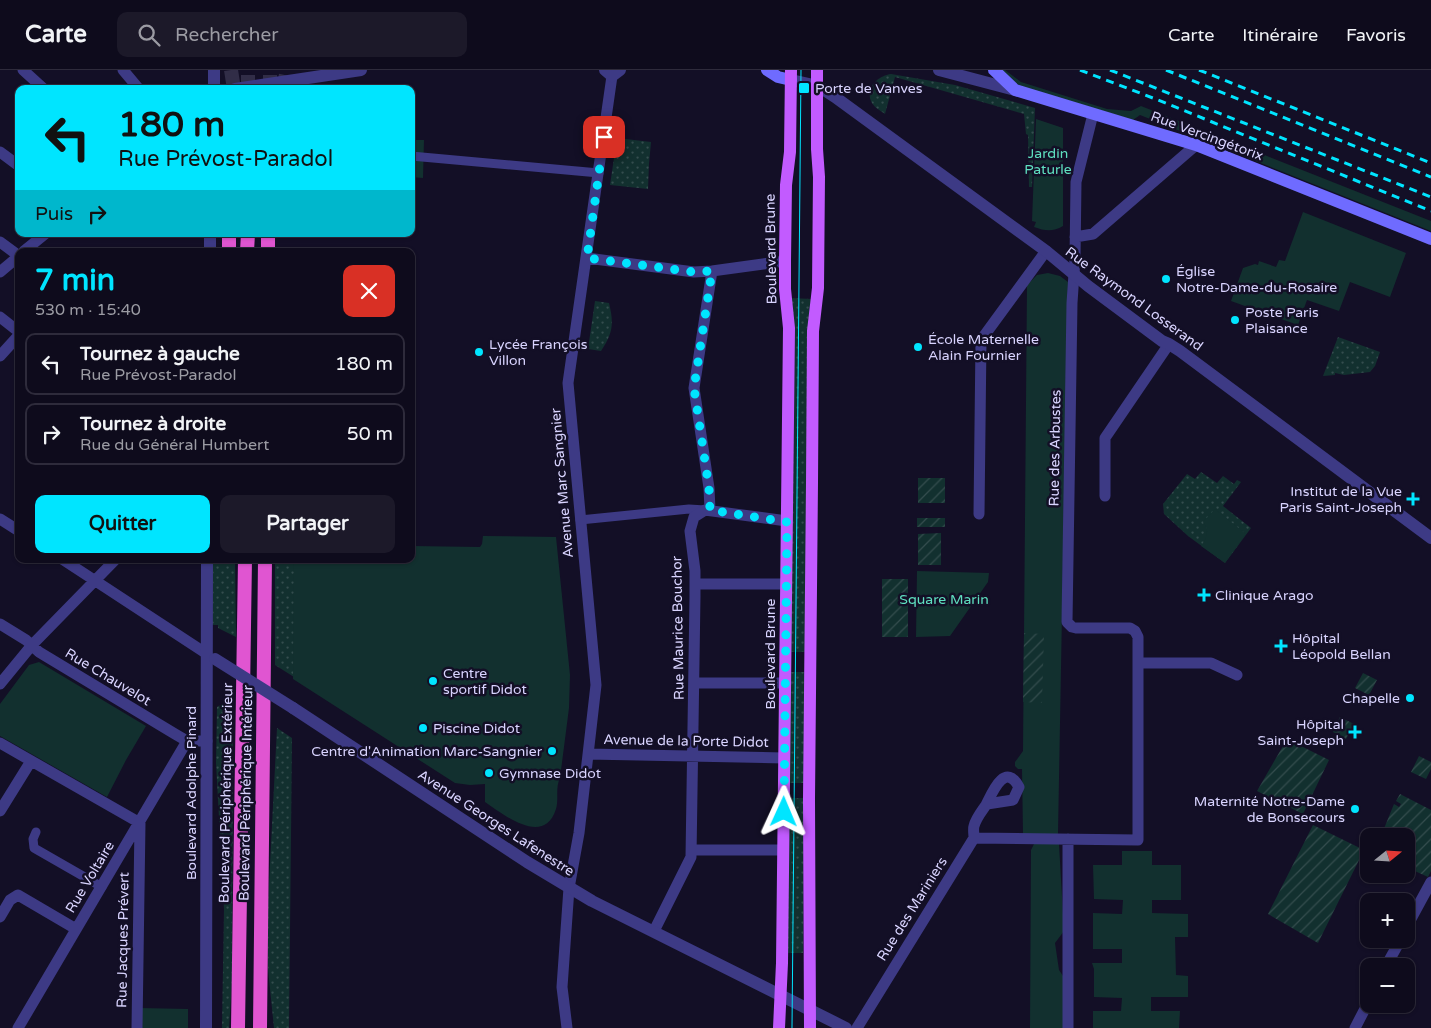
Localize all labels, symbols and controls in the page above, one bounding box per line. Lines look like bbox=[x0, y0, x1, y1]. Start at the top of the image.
search box bbox=[117, 12, 467, 57]
text: Carte bbox=[25, 20, 87, 49]
icon: search bbox=[135, 21, 163, 49]
text: Rechercher bbox=[175, 24, 278, 46]
text: Carte bbox=[1168, 24, 1214, 46]
text: Itinéraire bbox=[1242, 24, 1318, 46]
text: Favoris bbox=[1346, 24, 1406, 46]
place label: Porte de Vanves bbox=[815, 80, 923, 97]
marker: Porte de Vanves bbox=[797, 81, 811, 95]
text: 180 m bbox=[118, 104, 225, 146]
icon: left bbox=[35, 105, 100, 170]
street label: Rue Vercingétorix bbox=[1148, 108, 1266, 164]
pin bbox=[583, 116, 625, 158]
icon: arrive bbox=[590, 123, 618, 151]
park label: Jardin Paturle bbox=[1024, 145, 1072, 178]
text: Rue Prévost-Paradol bbox=[118, 146, 333, 172]
street label: Boulevard Brune bbox=[762, 193, 780, 305]
icon: right bbox=[83, 200, 111, 228]
text: Puis bbox=[35, 203, 73, 225]
street label: Rue Raymond Losserand bbox=[1062, 243, 1206, 355]
text: 7 min bbox=[35, 262, 115, 299]
place label: Église Notre-Dame-du-Rosaire bbox=[1176, 263, 1337, 296]
button: close bbox=[343, 265, 395, 317]
marker: Église Notre-Dame-du-Rosaire bbox=[1160, 273, 1172, 285]
text: 530 m · 15:40 bbox=[35, 300, 141, 320]
place label: Poste Paris Plaisance bbox=[1245, 304, 1319, 337]
marker: Poste Paris Plaisance bbox=[1229, 314, 1241, 326]
place label: École Maternelle Alain Fournier bbox=[928, 331, 1039, 364]
place label: Lycée François Villon bbox=[489, 336, 588, 369]
marker: École Maternelle Alain Fournier bbox=[912, 341, 924, 353]
text: Tournez à gauche bbox=[80, 343, 240, 365]
marker: Lycée François Villon bbox=[473, 346, 485, 358]
icon: left bbox=[37, 350, 65, 378]
text: 180 m bbox=[335, 353, 393, 375]
text: Rue Prévost-Paradol bbox=[80, 365, 236, 385]
street label: Rue des Arbustes bbox=[1045, 389, 1065, 507]
street label: Avenue Marc Sangnier bbox=[547, 407, 577, 559]
text: Tournez à droite bbox=[80, 413, 226, 435]
icon: right bbox=[37, 420, 65, 448]
text: 50 m bbox=[347, 423, 393, 445]
text: Rue du Général Humbert bbox=[80, 435, 269, 455]
place label: Institut de la Vue Paris Saint-Joseph bbox=[1279, 483, 1402, 516]
marker: Institut de la Vue Paris Saint-Joseph bbox=[1406, 492, 1420, 506]
button: Quitter bbox=[35, 495, 210, 553]
button: Partager bbox=[220, 495, 395, 553]
street label: Rue Maurice Bouchor bbox=[668, 555, 688, 700]
place label: Clinique Arago bbox=[1215, 587, 1314, 604]
marker: Clinique Arago bbox=[1197, 588, 1211, 602]
park label: Square Marin bbox=[899, 591, 989, 608]
street label: Boulevard Brune bbox=[762, 599, 779, 709]
place label: Hôpital Léopold Bellan bbox=[1292, 630, 1391, 663]
marker: Hôpital Léopold Bellan bbox=[1274, 639, 1288, 653]
street label: Rue Chauvelot bbox=[62, 645, 155, 710]
place label: Centre sportif Didot bbox=[443, 665, 527, 698]
marker: Centre sportif Didot bbox=[427, 675, 439, 687]
street label: Boulevard Périphérique Extérieur bbox=[216, 682, 236, 903]
street label: Boulevard Périphérique Intérieur bbox=[236, 684, 256, 901]
place label: Chapelle bbox=[1342, 690, 1400, 707]
marker: Chapelle bbox=[1404, 692, 1416, 704]
street label: Boulevard Adolphe Pinard bbox=[183, 706, 200, 880]
place label: Hôpital Saint-Joseph bbox=[1258, 716, 1344, 749]
place label: Piscine Didot bbox=[433, 720, 521, 737]
marker: Piscine Didot bbox=[417, 722, 429, 734]
marker: Hôpital Saint-Joseph bbox=[1348, 725, 1362, 739]
street label: Avenue de la Porte Didot bbox=[603, 731, 770, 751]
place label: Centre d'Animation Marc-Sangnier bbox=[311, 743, 543, 760]
marker: Centre d'Animation Marc-Sangnier bbox=[546, 745, 558, 757]
place label: Gymnase Didot bbox=[499, 765, 602, 782]
street label: Avenue Georges Lafenestre bbox=[415, 766, 578, 880]
marker: Gymnase Didot bbox=[483, 767, 495, 779]
position arrow bbox=[757, 785, 809, 837]
place label: Maternité Notre-Dame de Bonsecours bbox=[1194, 793, 1345, 826]
marker: Maternité Notre-Dame de Bonsecours bbox=[1349, 803, 1361, 815]
north arrow bbox=[1360, 828, 1415, 882]
map controls bbox=[1360, 828, 1415, 1013]
street label: Rue Voltaire bbox=[62, 838, 118, 916]
street label: Rue des Mariniers bbox=[873, 854, 951, 964]
street label: Rue Jacques Prévert bbox=[113, 871, 133, 1008]
button: + bbox=[1360, 893, 1415, 948]
button: − bbox=[1360, 958, 1415, 1013]

